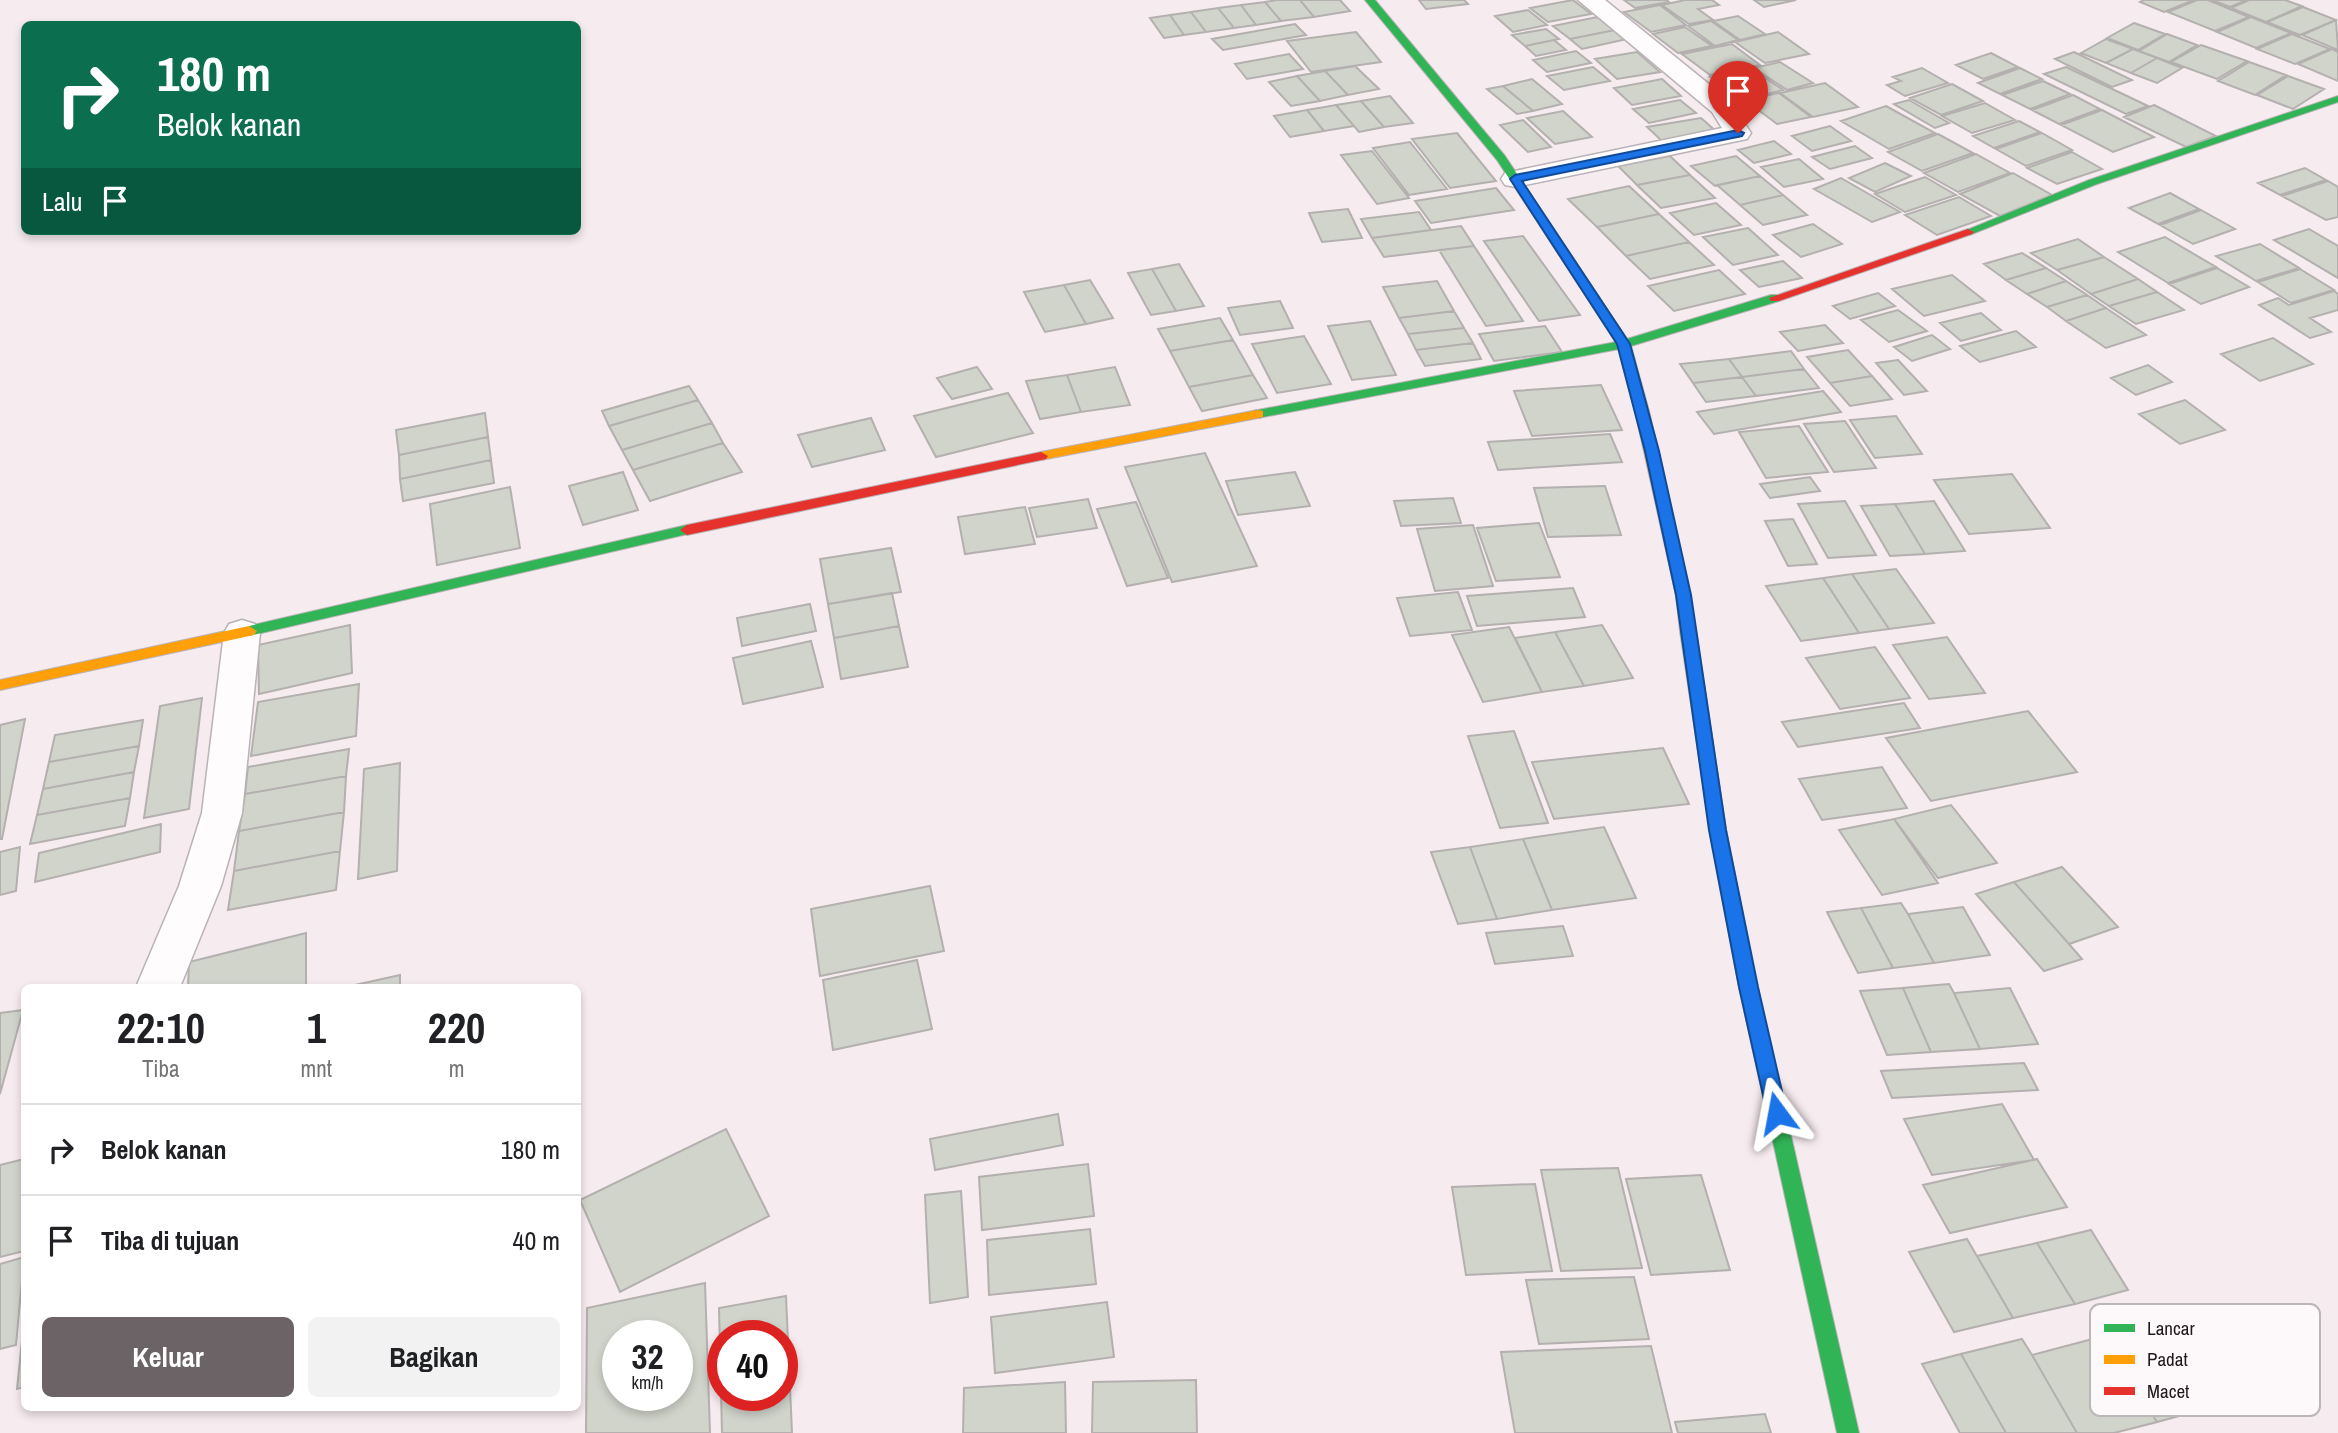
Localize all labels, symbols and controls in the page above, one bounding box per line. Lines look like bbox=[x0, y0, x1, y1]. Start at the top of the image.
text: 180 m bbox=[157, 40, 271, 106]
icon: right bbox=[42, 49, 133, 140]
pin bbox=[1708, 61, 1768, 133]
icon: arrive bbox=[1719, 72, 1757, 110]
text: Belok kanan bbox=[157, 103, 301, 146]
icon: arrive bbox=[96, 182, 134, 220]
text: Lalu bbox=[42, 184, 82, 219]
text: 22:10 bbox=[117, 1000, 205, 1056]
text: 1 bbox=[307, 1000, 326, 1056]
text: 220 bbox=[428, 1000, 485, 1056]
text: Tiba bbox=[142, 1053, 179, 1084]
text: mnt bbox=[301, 1053, 332, 1084]
text: m bbox=[449, 1053, 464, 1084]
position arrow bbox=[1740, 1076, 1814, 1150]
icon: right bbox=[42, 1131, 80, 1169]
text: Belok kanan bbox=[101, 1132, 227, 1167]
text: 180 m bbox=[501, 1132, 560, 1167]
icon: arrive bbox=[42, 1222, 80, 1260]
text: Tiba di tujuan bbox=[101, 1223, 239, 1258]
text: 40 m bbox=[513, 1223, 560, 1258]
legend bbox=[2090, 1304, 2320, 1416]
text: Lancar bbox=[2147, 1315, 2195, 1341]
button: Keluar bbox=[42, 1317, 294, 1397]
button: Bagikan bbox=[308, 1317, 560, 1397]
speed limit sign: 40 bbox=[707, 1320, 798, 1411]
text: 32 bbox=[632, 1333, 663, 1380]
text: Padat bbox=[2147, 1346, 2188, 1372]
text: km/h bbox=[632, 1370, 664, 1395]
text: Macet bbox=[2147, 1378, 2190, 1404]

